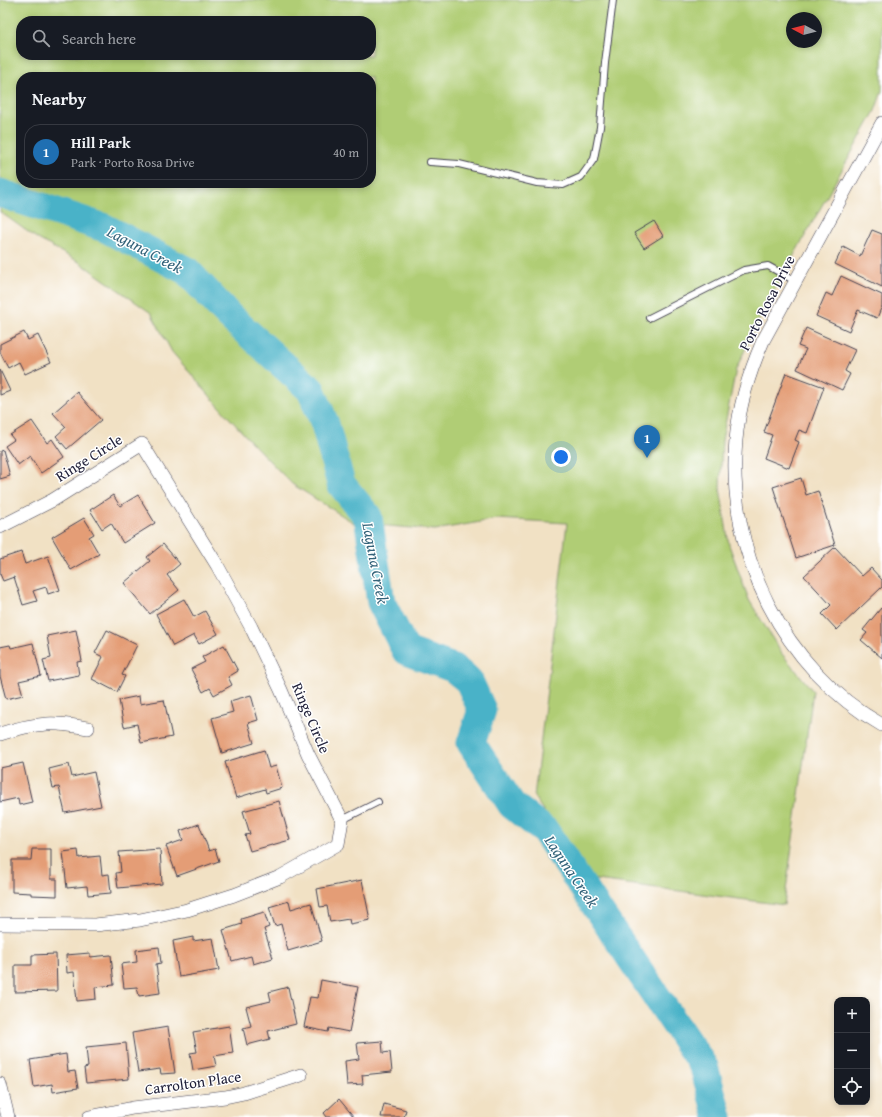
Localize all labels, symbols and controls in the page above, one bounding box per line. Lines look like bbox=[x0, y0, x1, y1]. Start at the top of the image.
north arrow bbox=[786, 12, 822, 48]
search box bbox=[16, 16, 376, 60]
icon: search bbox=[30, 27, 52, 49]
text: Search here bbox=[62, 28, 136, 49]
text: Nearby bbox=[32, 86, 86, 111]
text: Hill Park bbox=[71, 132, 130, 153]
text: 1 bbox=[43, 143, 49, 162]
text: 40 m bbox=[333, 143, 359, 162]
text: Park · Porto Rosa Drive bbox=[71, 153, 195, 172]
water label: Laguna Creek bbox=[102, 219, 188, 279]
street label: Porto Rosa Drive bbox=[733, 251, 800, 354]
pin: 1 bbox=[634, 425, 660, 458]
street label: Ringe Circle bbox=[51, 429, 126, 486]
your location bbox=[551, 447, 571, 467]
water label: Laguna Creek bbox=[356, 519, 396, 606]
street label: Ringe Circle bbox=[287, 679, 336, 756]
water label: Laguna Creek bbox=[538, 829, 605, 912]
map controls bbox=[834, 997, 870, 1105]
button: + bbox=[834, 997, 870, 1033]
button: − bbox=[834, 1033, 870, 1069]
street label: Carrolton Place bbox=[143, 1065, 242, 1100]
button: locate bbox=[834, 1069, 870, 1105]

